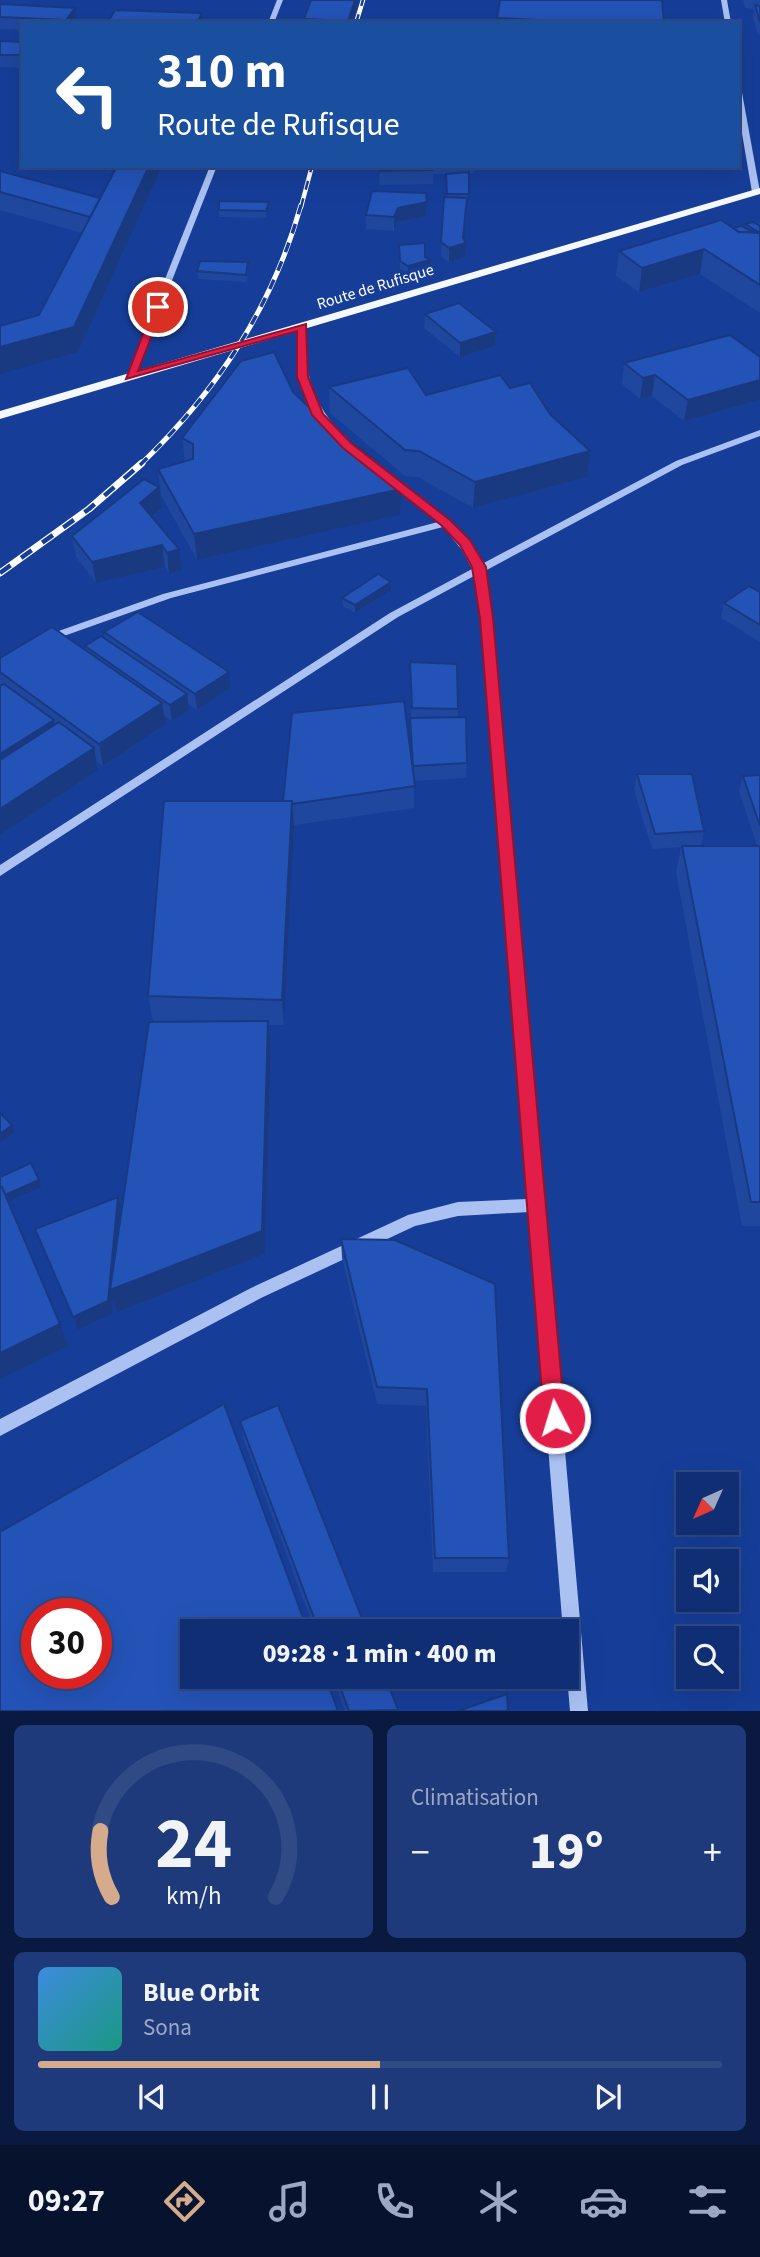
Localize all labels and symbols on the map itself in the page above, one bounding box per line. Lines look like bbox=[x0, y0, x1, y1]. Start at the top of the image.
street label: Route de Rufisque bbox=[314, 259, 437, 315]
pin bbox=[128, 277, 188, 337]
position arrow bbox=[518, 1381, 592, 1455]
north arrow bbox=[676, 1472, 738, 1535]
speed limit sign: 30 bbox=[21, 1598, 112, 1689]

